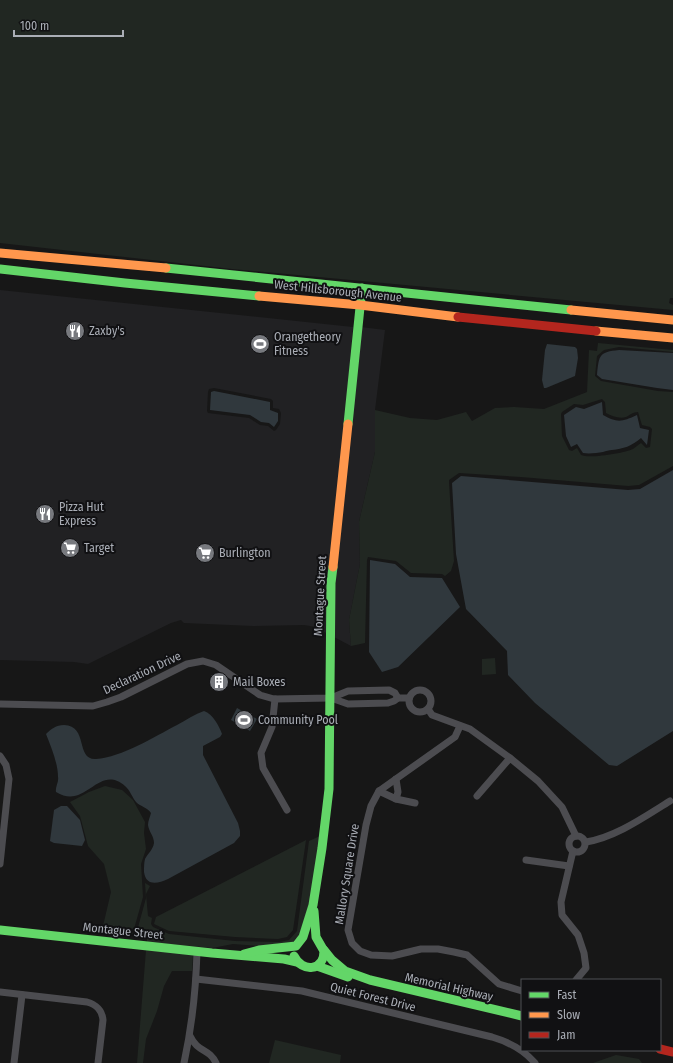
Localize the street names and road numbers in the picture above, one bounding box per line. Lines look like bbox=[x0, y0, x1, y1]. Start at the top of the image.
street label: West Hillsborough Avenue bbox=[273, 277, 403, 305]
street label: Montague Street bbox=[311, 555, 329, 637]
street label: Declaration Drive bbox=[101, 649, 183, 697]
street label: Mallory Square Drive bbox=[332, 823, 362, 925]
street label: Montague Street bbox=[82, 920, 164, 942]
street label: Memorial Highway bbox=[404, 970, 495, 1004]
street label: Quiet Forest Drive bbox=[329, 980, 417, 1014]

